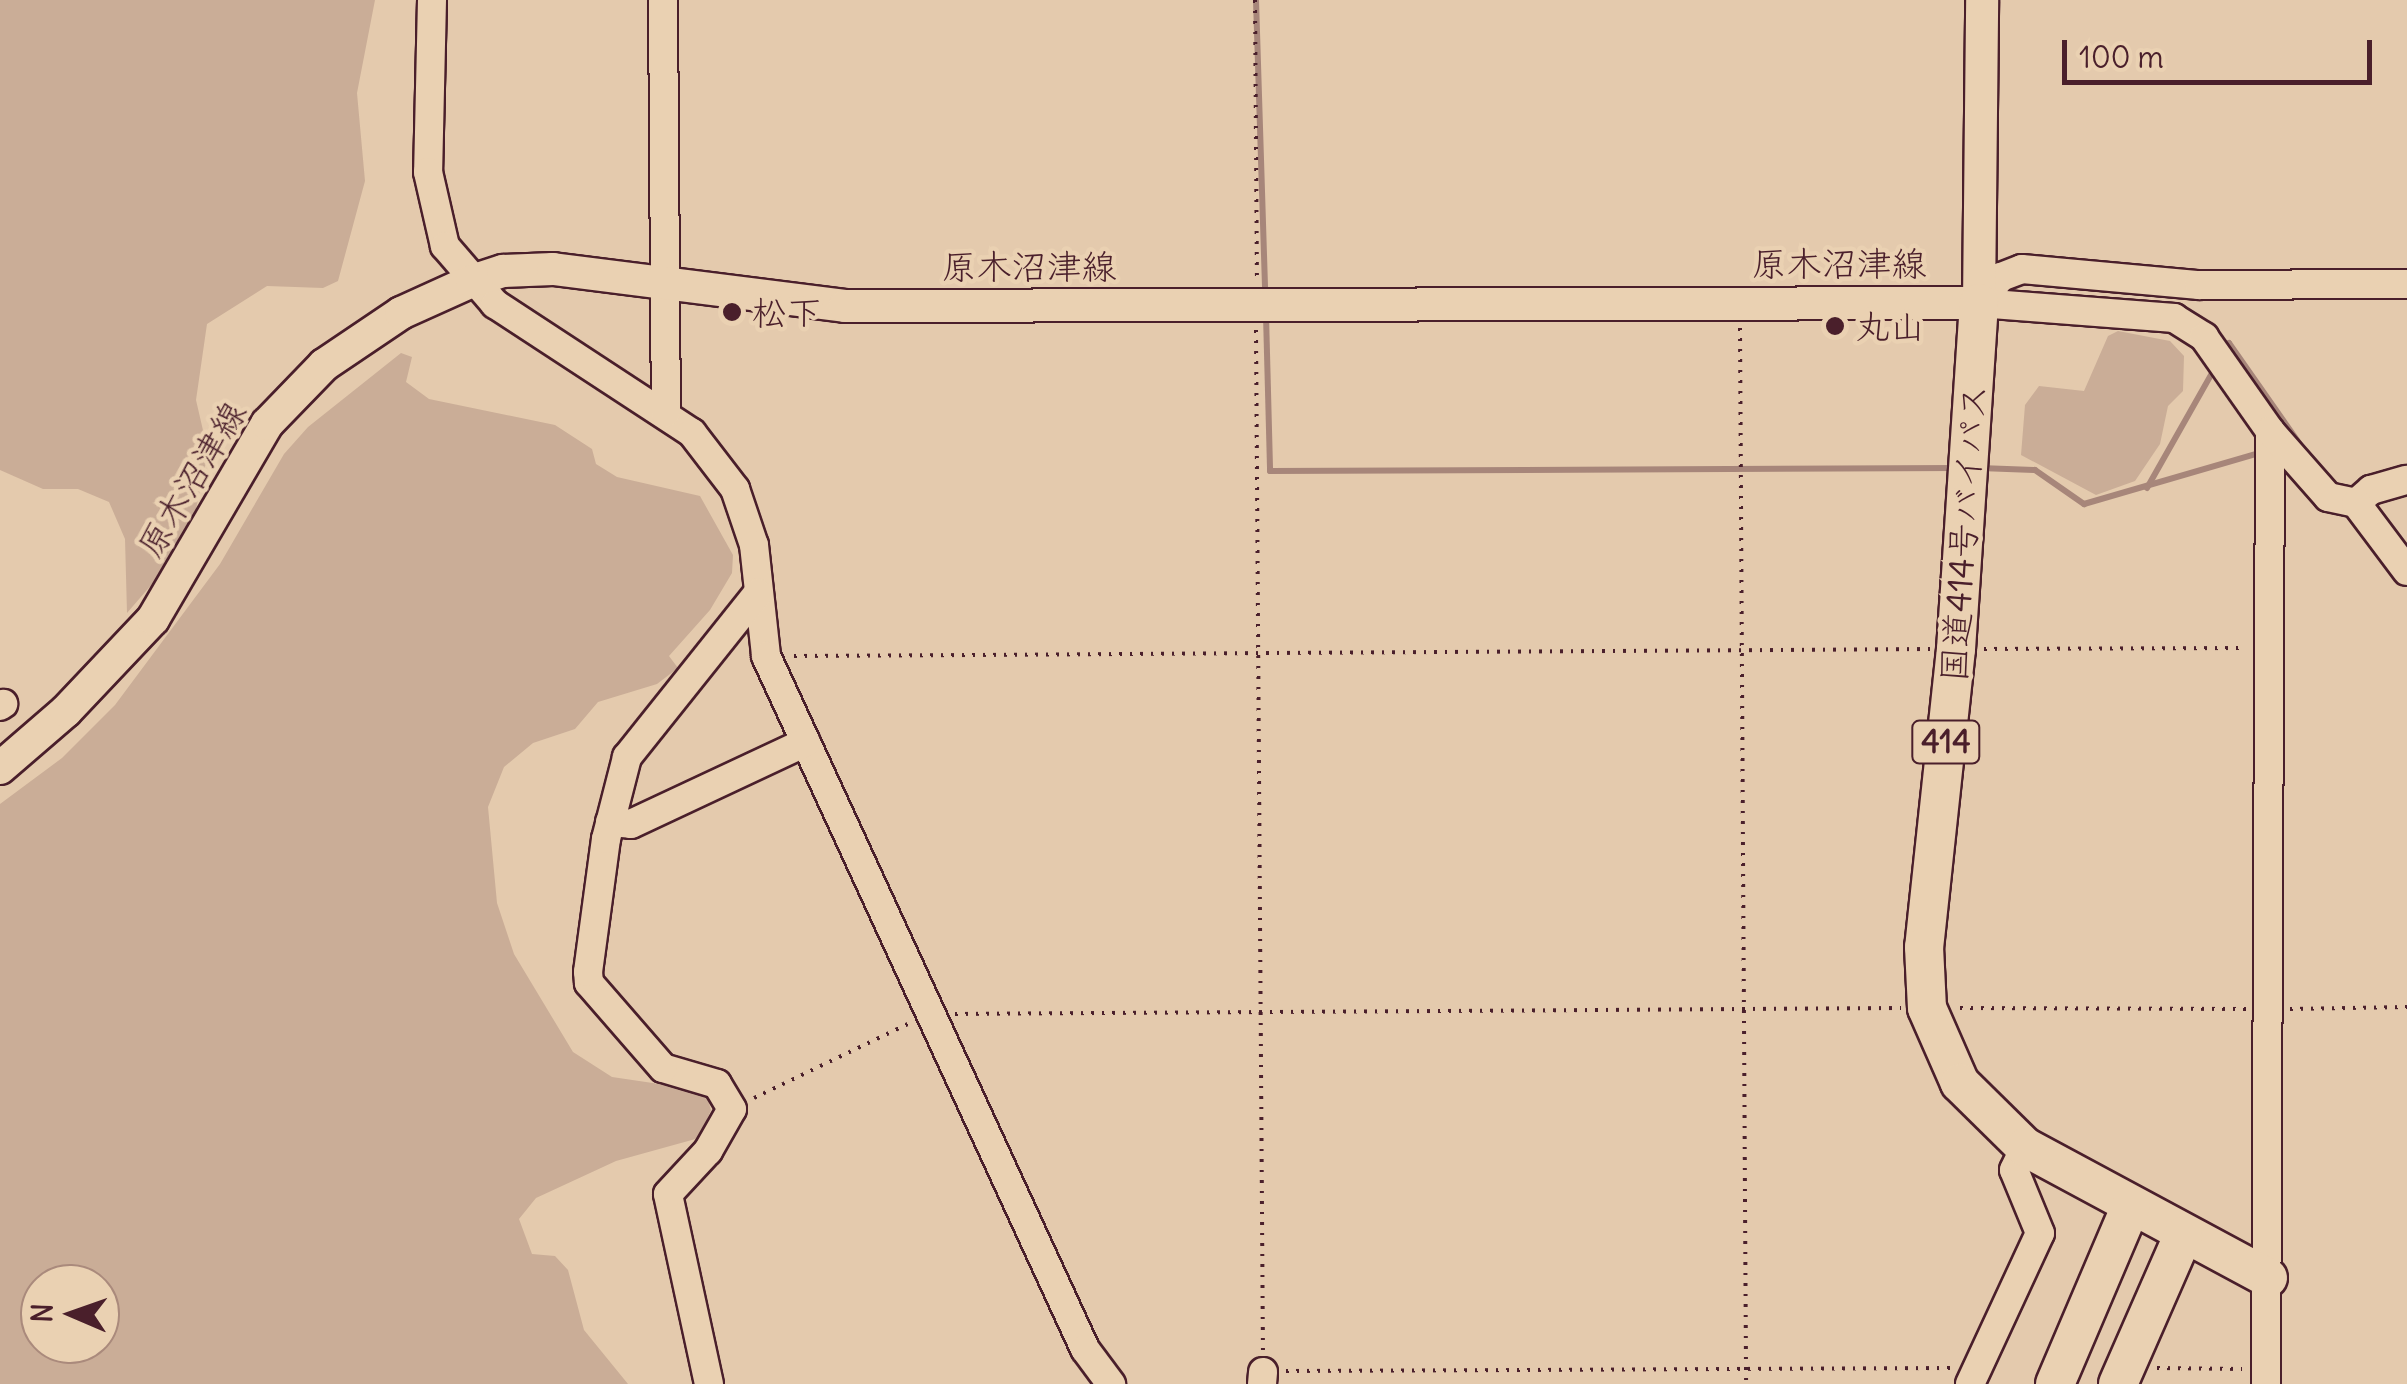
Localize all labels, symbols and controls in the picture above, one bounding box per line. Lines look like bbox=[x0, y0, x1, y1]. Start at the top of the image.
scale bar bbox=[2067, 20, 2377, 82]
text: 100 m bbox=[2079, 38, 2164, 76]
street label: 原木沼津線 bbox=[1752, 242, 1926, 284]
street label: 原木沼津線 bbox=[942, 245, 1116, 287]
place label: 松下 bbox=[752, 291, 822, 333]
marker: 松下 bbox=[721, 301, 743, 323]
place label: 丸山 bbox=[1855, 305, 1925, 347]
marker: 丸山 bbox=[1824, 315, 1846, 337]
street label: 国道414号バイパス bbox=[1932, 382, 1994, 684]
street label: 原木沼津線 bbox=[128, 393, 254, 565]
road number: 414 bbox=[1911, 715, 1981, 769]
north arrow bbox=[20, 1264, 120, 1364]
text: N bbox=[24, 1303, 60, 1323]

